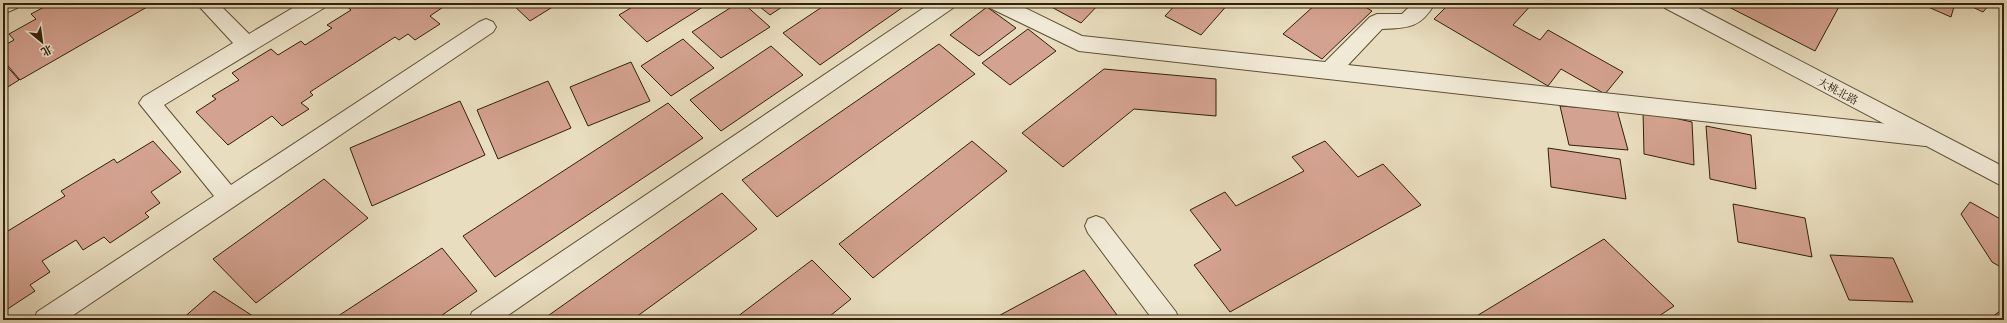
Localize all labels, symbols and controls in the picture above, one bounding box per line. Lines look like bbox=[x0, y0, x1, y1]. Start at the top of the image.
north arrow bbox=[22, 22, 62, 62]
text: 北 bbox=[39, 42, 55, 60]
street label: 大桃北路 bbox=[1815, 74, 1861, 108]

